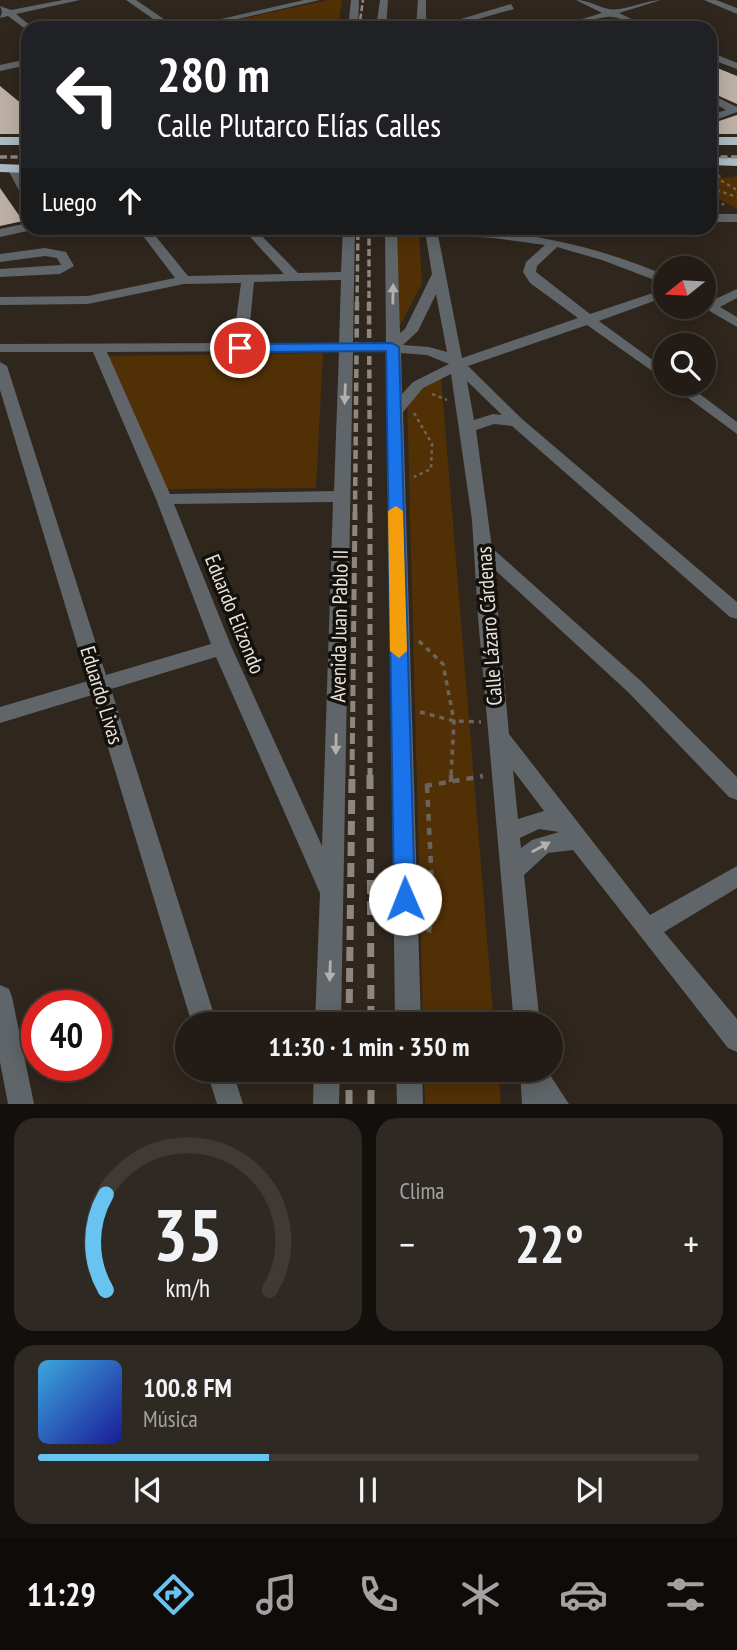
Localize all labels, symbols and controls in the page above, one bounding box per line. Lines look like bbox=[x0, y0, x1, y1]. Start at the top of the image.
text: 280 m bbox=[157, 42, 270, 106]
icon: left bbox=[42, 49, 133, 140]
text: Calle Plutarco Elías Calles bbox=[157, 104, 441, 146]
icon: ahead bbox=[111, 182, 149, 220]
text: Luego bbox=[42, 185, 97, 218]
north arrow bbox=[653, 256, 716, 318]
map controls bbox=[653, 256, 716, 396]
one-way arrow bbox=[387, 283, 399, 305]
pin bbox=[210, 318, 270, 378]
icon: arrive bbox=[221, 329, 259, 367]
button: search bbox=[653, 333, 716, 396]
one-way arrow bbox=[339, 383, 350, 405]
street label: Calle Lázaro Cárdenas bbox=[470, 546, 508, 706]
street label: Avenida Juan Pablo II bbox=[324, 549, 354, 703]
street label: Eduardo Elizondo bbox=[199, 550, 271, 678]
street label: Eduardo Livas bbox=[74, 643, 130, 747]
one-way arrow bbox=[330, 733, 341, 755]
one-way arrow bbox=[531, 841, 550, 853]
position arrow bbox=[368, 862, 442, 936]
one-way arrow bbox=[324, 960, 336, 982]
speed limit sign: 40 bbox=[21, 990, 112, 1081]
text: 11:30 · 1 min · 350 m bbox=[269, 1030, 469, 1063]
text: Clima bbox=[400, 1176, 445, 1205]
text: 35 bbox=[153, 1187, 223, 1281]
text: 22° bbox=[515, 1210, 584, 1277]
text: − bbox=[400, 1219, 415, 1268]
text: + bbox=[683, 1219, 699, 1268]
text: km/h bbox=[166, 1272, 210, 1304]
text: 100.8 FM bbox=[143, 1371, 232, 1404]
text: Música bbox=[143, 1404, 198, 1433]
icon: previous bbox=[129, 1471, 167, 1509]
icon: pause bbox=[349, 1471, 387, 1509]
icon: next bbox=[570, 1471, 608, 1509]
icon: directions bbox=[149, 1570, 198, 1619]
icon: music bbox=[252, 1570, 301, 1619]
icon: phone bbox=[354, 1570, 403, 1619]
icon: climate bbox=[456, 1570, 505, 1619]
icon: car bbox=[559, 1570, 608, 1619]
icon: filters bbox=[661, 1570, 710, 1619]
text: 11:29 bbox=[27, 1573, 96, 1615]

